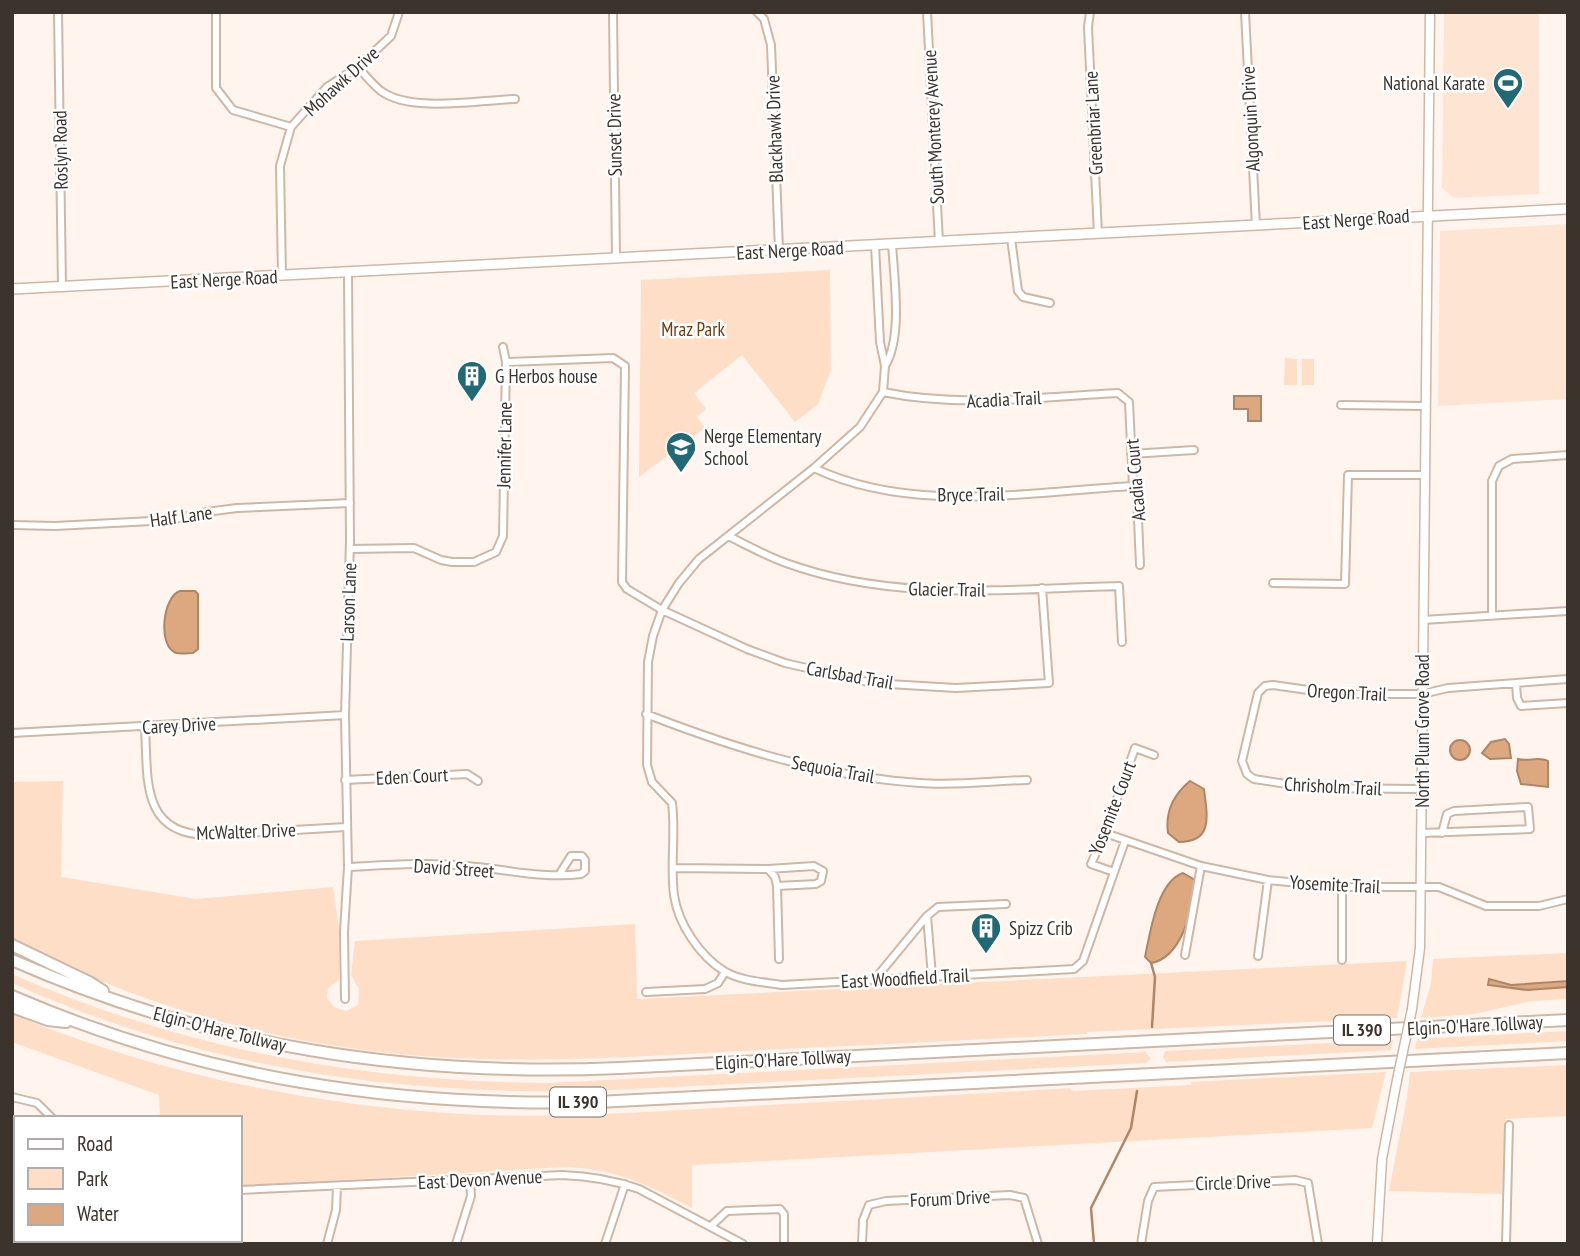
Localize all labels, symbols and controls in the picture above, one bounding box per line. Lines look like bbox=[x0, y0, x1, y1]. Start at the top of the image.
street label: Mohawk Drive bbox=[298, 41, 384, 121]
street label: South Monterey Avenue bbox=[917, 49, 949, 205]
street label: Algonquin Drive bbox=[1235, 65, 1265, 172]
sports icon: National Karate bbox=[1491, 66, 1525, 110]
street label: Greenbriar Lane bbox=[1078, 70, 1108, 176]
place label: National Karate bbox=[1383, 71, 1485, 95]
street label: Blackhawk Drive bbox=[760, 75, 788, 183]
street label: Sunset Drive bbox=[601, 93, 627, 177]
street label: Roslyn Road bbox=[47, 110, 73, 190]
street label: East Nerge Road bbox=[1302, 203, 1410, 235]
street label: East Nerge Road bbox=[736, 235, 844, 265]
street label: East Nerge Road bbox=[170, 264, 278, 294]
park label: Mraz Park bbox=[661, 317, 725, 341]
building icon: G Herbos house bbox=[455, 359, 489, 403]
place label: G Herbos house bbox=[495, 364, 598, 388]
street label: Acadia Trail bbox=[966, 385, 1043, 413]
street label: Jennifer Lane bbox=[491, 401, 517, 489]
place label: Nerge Elementary School bbox=[704, 424, 822, 470]
school or university icon: Nerge Elementary School bbox=[664, 430, 698, 474]
street label: Acadia Court bbox=[1119, 437, 1151, 522]
street label: Bryce Trail bbox=[937, 481, 1005, 507]
street label: Half Lane bbox=[148, 500, 214, 532]
street label: Larson Lane bbox=[335, 562, 361, 642]
street label: Glacier Trail bbox=[908, 576, 986, 602]
street label: North Plum Grove Road bbox=[1410, 654, 1434, 808]
street label: Carlsbad Trail bbox=[805, 656, 896, 695]
street label: Oregon Trail bbox=[1306, 678, 1388, 706]
street label: Carey Drive bbox=[141, 711, 217, 739]
street label: Sequoia Trail bbox=[790, 750, 877, 788]
street label: Yosemite Court bbox=[1083, 757, 1141, 858]
street label: Eden Court bbox=[375, 762, 449, 790]
street label: Chrisholm Trail bbox=[1283, 771, 1383, 801]
street label: McWalter Drive bbox=[196, 817, 296, 845]
street label: David Street bbox=[413, 853, 496, 883]
street label: Yosemite Trail bbox=[1289, 870, 1382, 898]
building icon: Spizz Crib bbox=[969, 911, 1003, 955]
place label: Spizz Crib bbox=[1009, 916, 1073, 940]
street label: East Woodfield Trail bbox=[840, 963, 970, 993]
street label: Elgin-O'Hare Tollway bbox=[151, 1001, 290, 1057]
street label: Elgin-O'Hare Tollway bbox=[1406, 1009, 1544, 1041]
road number: IL 390 bbox=[1334, 1015, 1390, 1044]
street label: Elgin-O'Hare Tollway bbox=[714, 1043, 852, 1075]
road number: IL 390 bbox=[550, 1087, 606, 1116]
legend bbox=[14, 1116, 242, 1242]
text: Road bbox=[77, 1130, 113, 1157]
street label: East Devon Avenue bbox=[417, 1164, 543, 1194]
text: Park bbox=[77, 1165, 108, 1192]
street label: Circle Drive bbox=[1195, 1169, 1271, 1195]
street label: Forum Drive bbox=[909, 1184, 991, 1212]
text: Water bbox=[77, 1200, 119, 1227]

